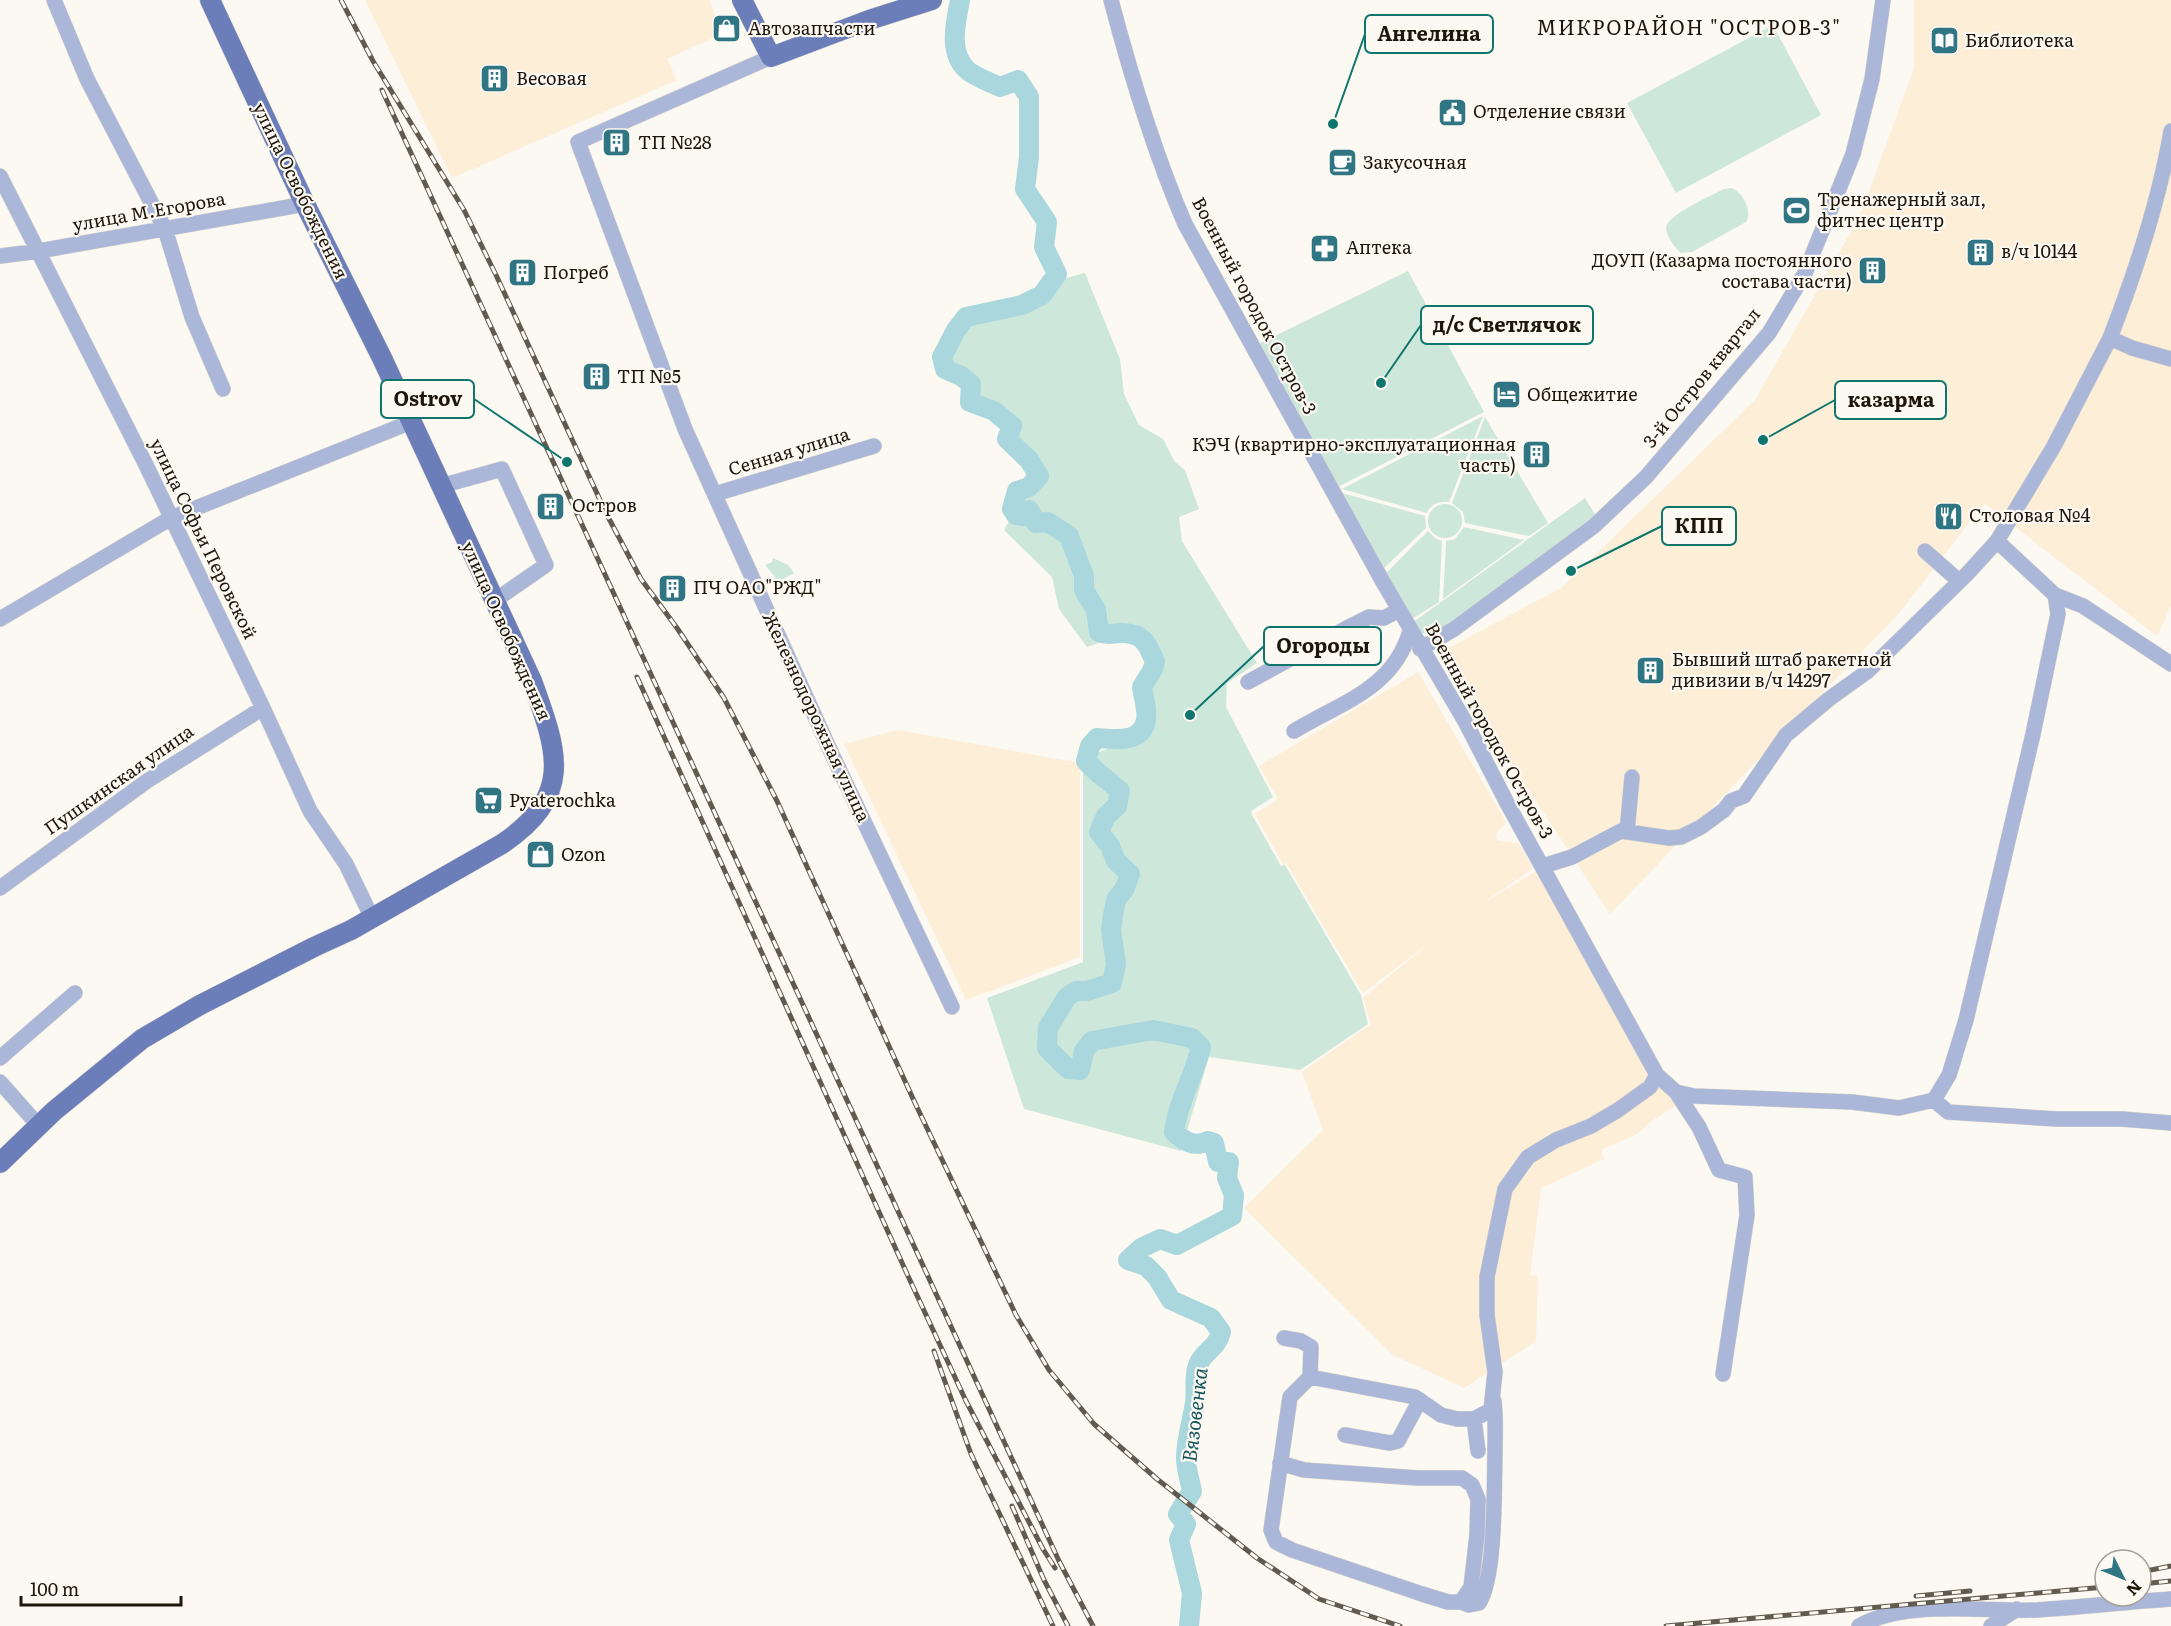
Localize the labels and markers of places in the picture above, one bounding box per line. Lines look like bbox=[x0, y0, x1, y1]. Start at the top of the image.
shop icon: Автозапчасти bbox=[711, 13, 743, 45]
place label: Автозапчасти bbox=[748, 14, 876, 41]
callout: Ангелина bbox=[1365, 15, 1493, 53]
library icon: Библиотека bbox=[1928, 25, 1960, 57]
place label: Библиотека bbox=[1965, 26, 2074, 53]
building icon: Весовая bbox=[479, 63, 511, 95]
place label: Весовая bbox=[516, 64, 587, 91]
public building icon: Отделение связи bbox=[1436, 96, 1468, 128]
place label: Отделение связи bbox=[1473, 97, 1626, 124]
building icon: ТП №28 bbox=[601, 127, 633, 159]
place label: ТП №28 bbox=[638, 128, 712, 155]
cafe icon: Закусочная bbox=[1326, 147, 1358, 179]
place label: Закусочная bbox=[1363, 148, 1467, 175]
place label: Тренажерный зал, фитнес центр bbox=[1817, 185, 1986, 233]
sports icon: Тренажерный зал, фитнес центр bbox=[1780, 194, 1812, 226]
pharmacy icon: Аптека bbox=[1309, 232, 1341, 264]
place label: Аптека bbox=[1346, 233, 1412, 260]
building icon: в/ч 10144 bbox=[1964, 236, 1996, 268]
place label: в/ч 10144 bbox=[2001, 237, 2077, 264]
place label: ДОУП (Казарма постоянного состава части) bbox=[1592, 246, 1852, 294]
building icon: ДОУП (Казарма постоянного состава части) bbox=[1857, 255, 1889, 287]
building icon: Погреб bbox=[506, 257, 538, 289]
place label: Погреб bbox=[543, 258, 609, 285]
callout: д/с Светлячок bbox=[1421, 306, 1593, 344]
building icon: ТП №5 bbox=[580, 361, 612, 393]
place label: ТП №5 bbox=[617, 362, 681, 389]
hotel icon: Общежитие bbox=[1490, 379, 1522, 411]
callout: Ostrov bbox=[381, 380, 474, 418]
place label: Общежитие bbox=[1527, 380, 1638, 407]
callout: казарма bbox=[1835, 381, 1946, 419]
place label: КЭЧ (квартирно-эксплуатационная часть) bbox=[1192, 430, 1516, 478]
building icon: КЭЧ (квартирно-эксплуатационная часть) bbox=[1521, 439, 1553, 471]
building icon: Остров bbox=[535, 490, 567, 522]
place label: Остров bbox=[572, 491, 637, 518]
restaurant icon: Столовая №4 bbox=[1932, 500, 1964, 532]
place label: Столовая №4 bbox=[1969, 501, 2091, 528]
callout: КПП bbox=[1662, 507, 1736, 545]
building icon: ПЧ ОАО"РЖД" bbox=[656, 572, 688, 604]
place label: ПЧ ОАО"РЖД" bbox=[693, 573, 821, 600]
callout: Огороды bbox=[1264, 627, 1381, 665]
place label: Бывший штаб ракетной дивизии в/ч 14297 bbox=[1672, 645, 1892, 693]
building icon: Бывший штаб ракетной дивизии в/ч 14297 bbox=[1635, 654, 1667, 686]
supermarket icon: Pyaterochka bbox=[472, 785, 504, 817]
place label: Pyaterochka bbox=[509, 786, 616, 813]
shop icon: Ozon bbox=[524, 839, 556, 871]
place label: Ozon bbox=[561, 840, 606, 867]

